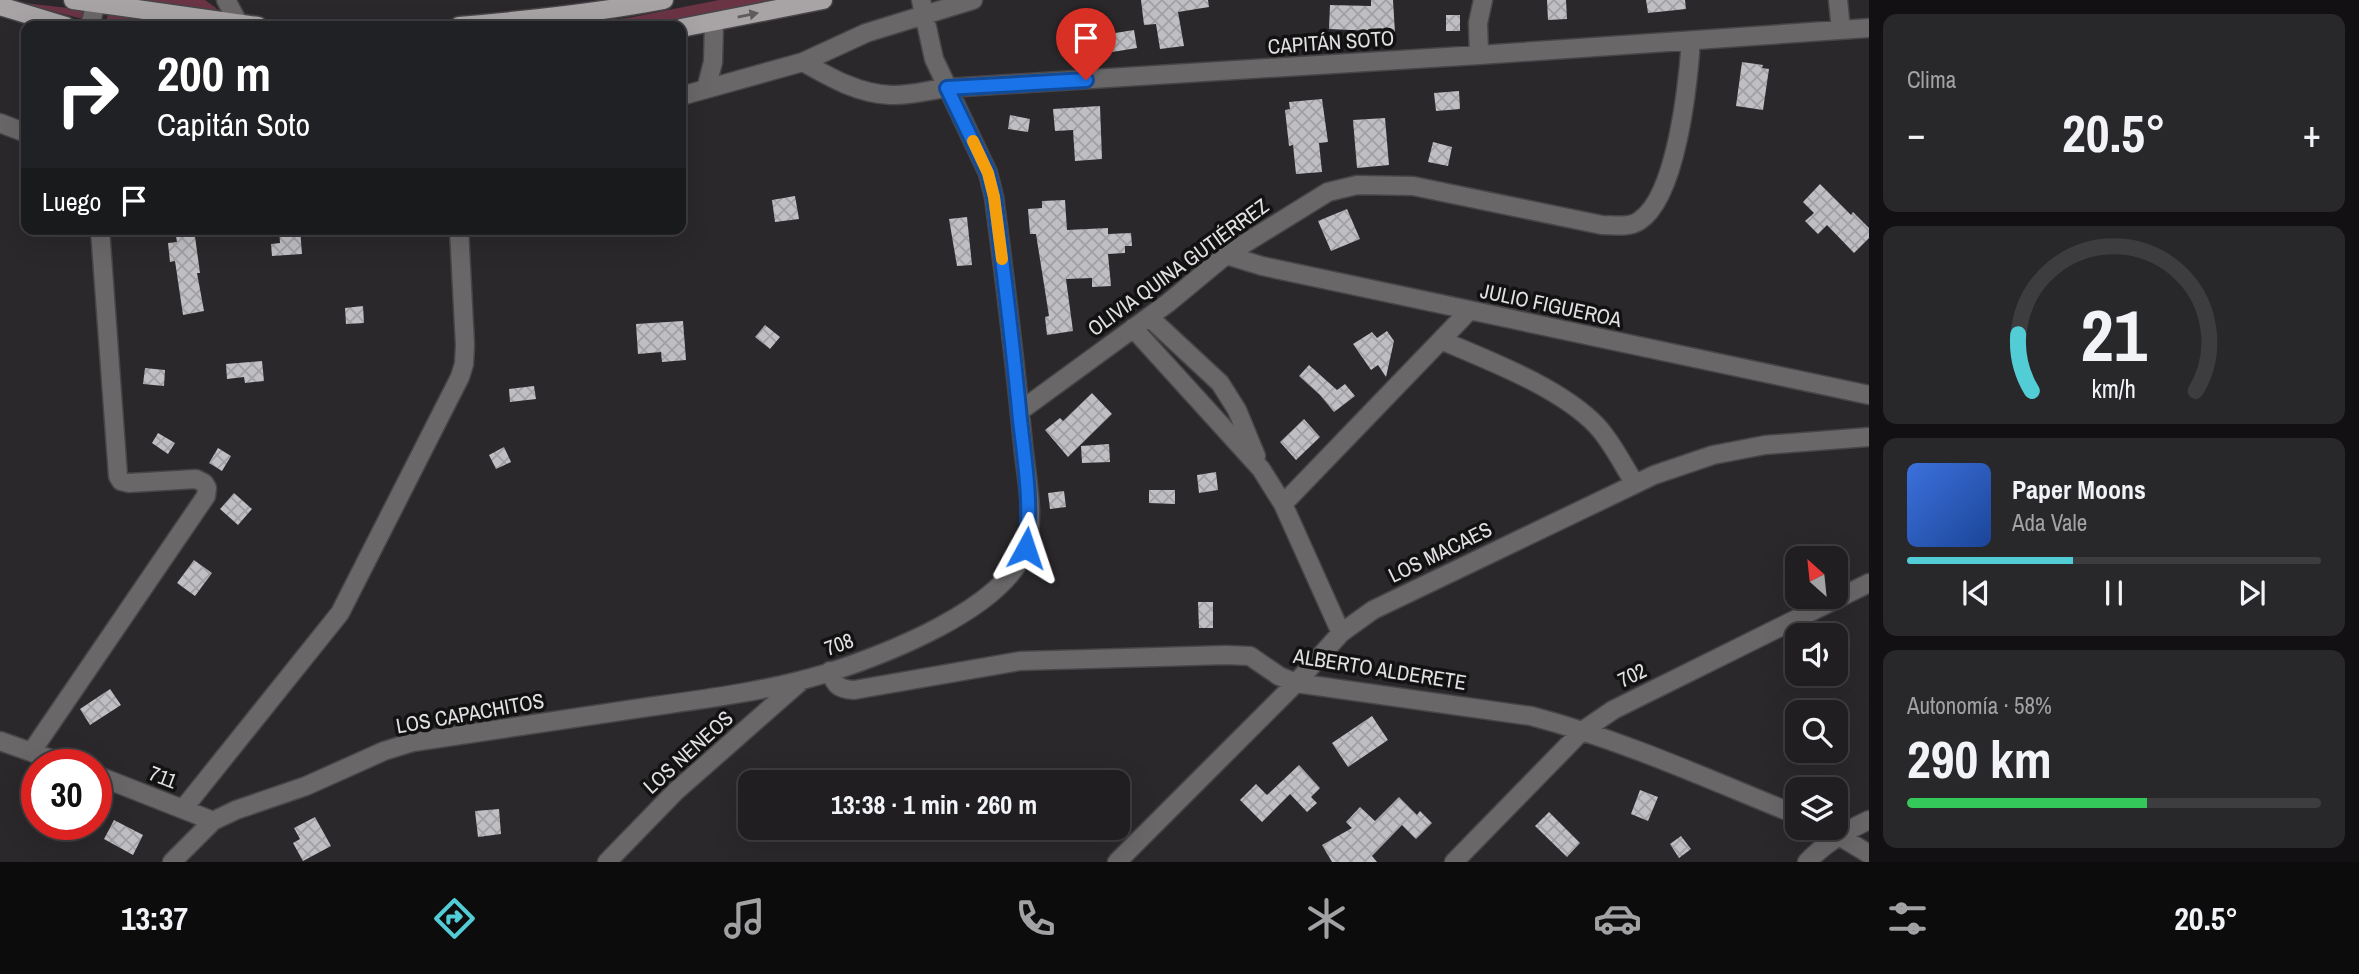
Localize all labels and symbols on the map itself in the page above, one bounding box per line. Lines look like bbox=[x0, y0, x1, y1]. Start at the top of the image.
pin bbox=[1056, 8, 1116, 80]
one-way arrow bbox=[737, 9, 759, 20]
street label: CAPITÁN SOTO bbox=[1267, 23, 1395, 61]
street label: OLIVIA QUINA GUTIÉRREZ bbox=[1082, 191, 1275, 343]
street label: JULIO FIGUEROA bbox=[1478, 276, 1625, 334]
position arrow bbox=[989, 511, 1063, 585]
street label: LOS MACAES bbox=[1383, 514, 1497, 590]
north arrow bbox=[1785, 546, 1848, 609]
street label: 708 bbox=[821, 625, 857, 663]
street label: ALBERTO ALDERETE bbox=[1291, 641, 1468, 697]
street label: 702 bbox=[1613, 656, 1651, 694]
street label: LOS CAPACHITOS bbox=[394, 686, 546, 740]
street label: LOS NENEOS bbox=[637, 704, 739, 800]
speed limit sign: 30 bbox=[21, 749, 112, 840]
street label: 711 bbox=[145, 759, 181, 796]

